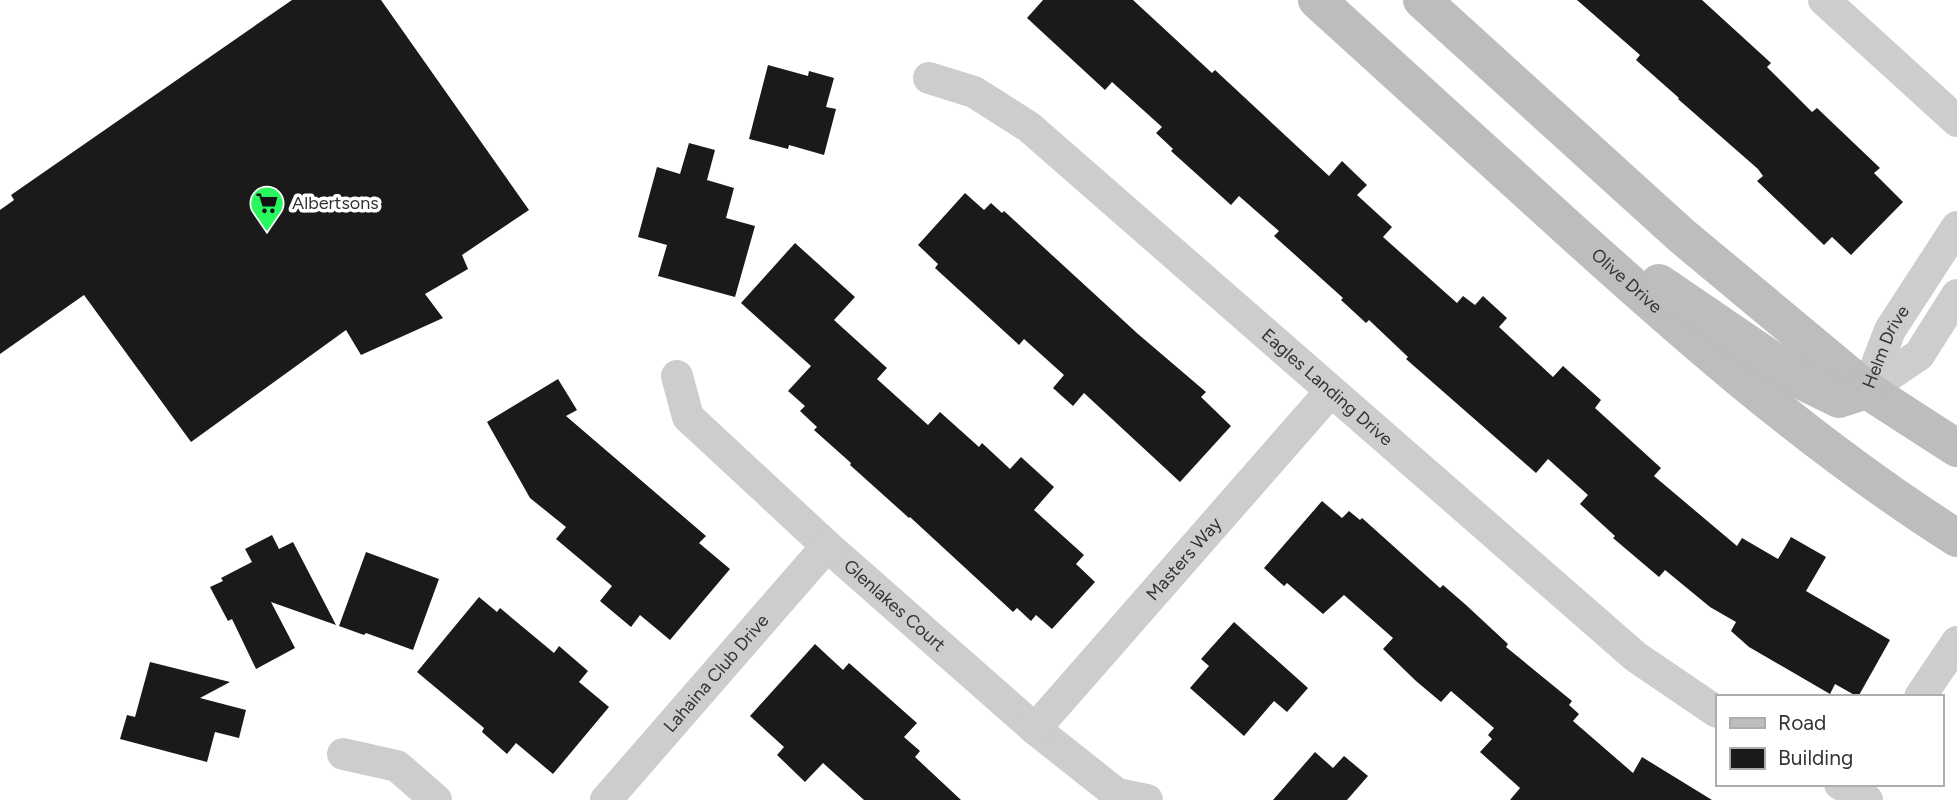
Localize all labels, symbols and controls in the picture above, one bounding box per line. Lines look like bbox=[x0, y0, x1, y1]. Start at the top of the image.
supermarket icon: Albertsons bbox=[248, 184, 286, 233]
place label: Albertsons bbox=[292, 192, 379, 214]
street label: Olive Drive bbox=[1587, 244, 1667, 318]
street label: Helm Drive bbox=[1858, 301, 1914, 391]
street label: Eagles Landing Drive bbox=[1257, 324, 1397, 451]
street label: Masters Way bbox=[1142, 512, 1227, 605]
street label: Glenlakes Court bbox=[839, 555, 950, 656]
street label: Lahaina Club Drive bbox=[659, 610, 774, 737]
legend bbox=[1716, 695, 1943, 786]
text: Road bbox=[1778, 710, 1826, 735]
text: Building bbox=[1778, 745, 1853, 770]

